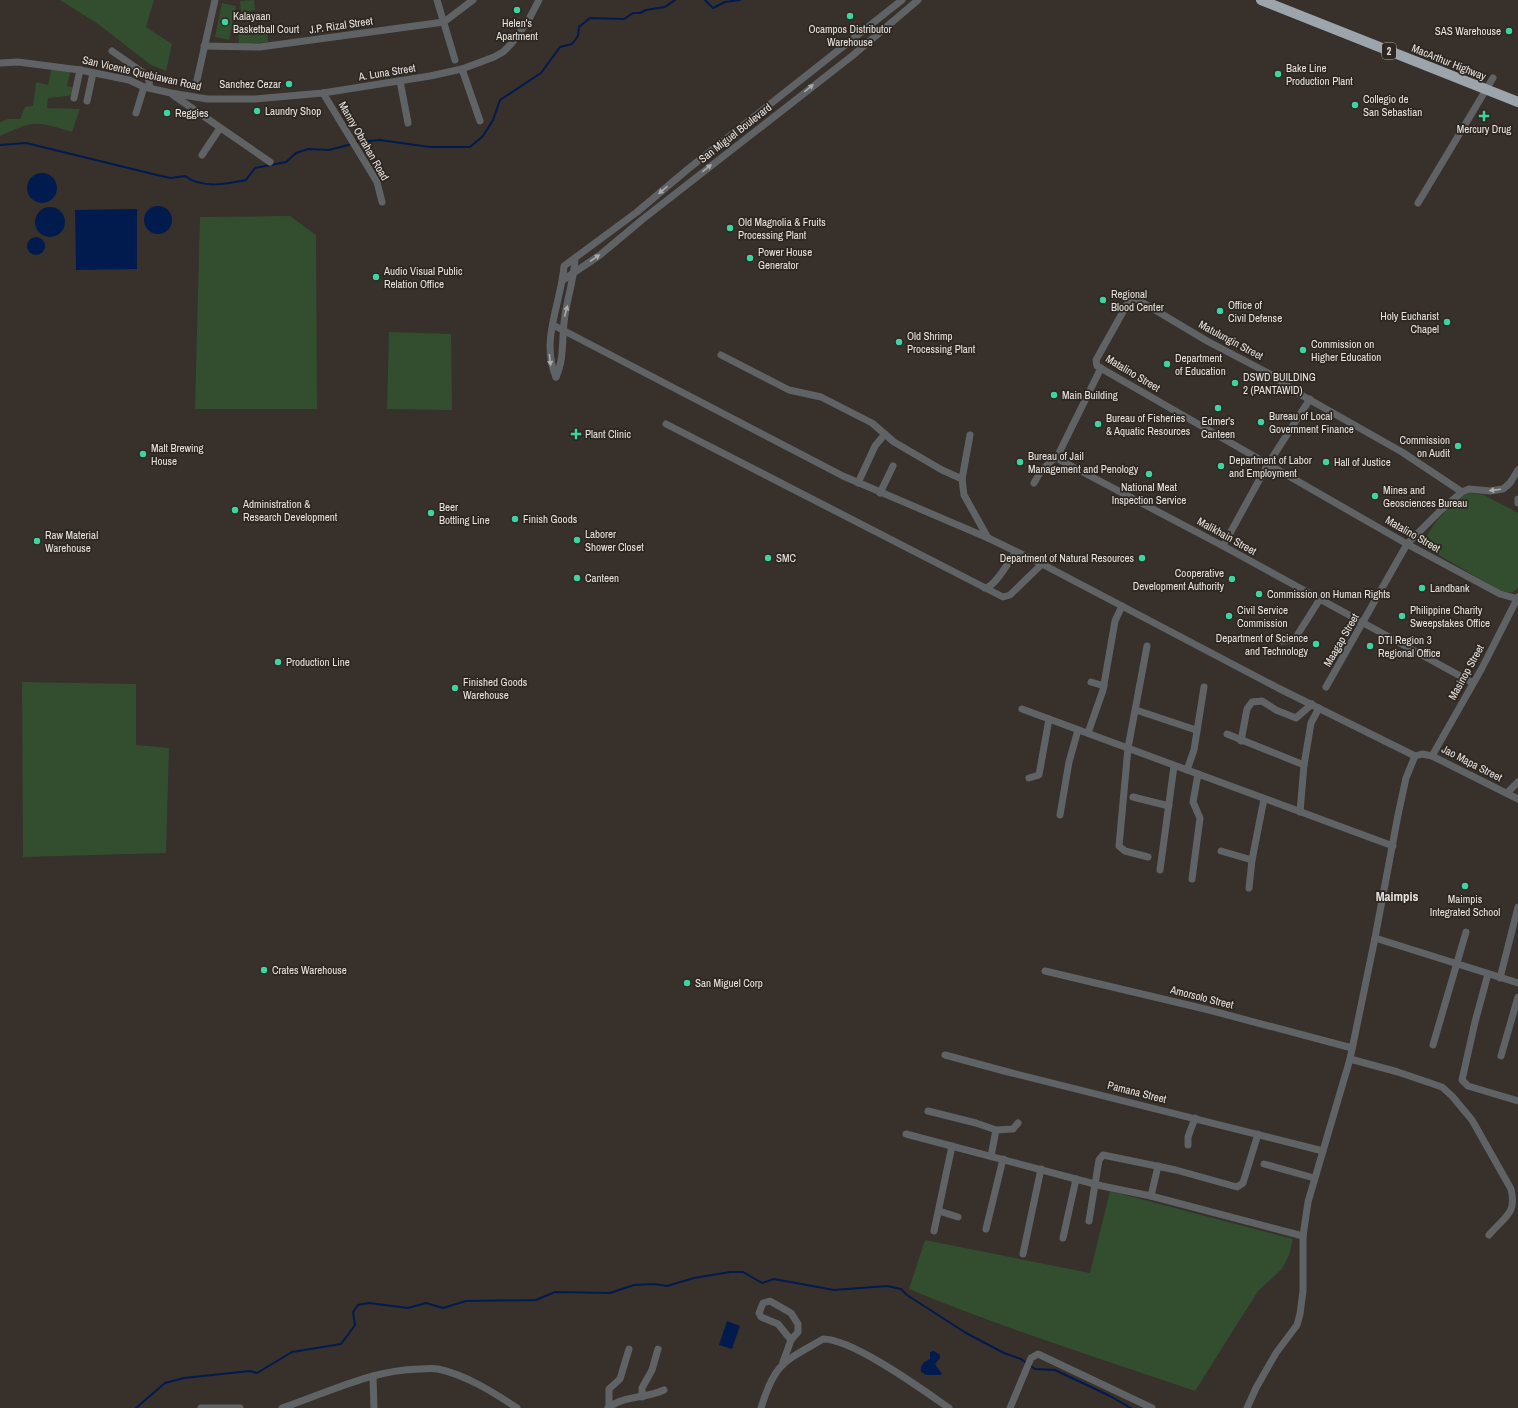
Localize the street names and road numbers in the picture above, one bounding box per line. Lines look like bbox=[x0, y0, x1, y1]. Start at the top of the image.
street label: J.P. Rizal Street bbox=[308, 14, 374, 36]
street label: MacArthur Highway bbox=[1410, 41, 1489, 84]
road number: 2 bbox=[1382, 43, 1396, 59]
street label: San Vicente Quebiawan Road bbox=[81, 52, 203, 94]
street label: A. Luna Street bbox=[356, 60, 417, 84]
street label: Manny Obrahan Road bbox=[336, 99, 392, 183]
street label: San Miguel Boulevard bbox=[696, 100, 774, 166]
street label: Matulungin Street bbox=[1196, 317, 1266, 363]
street label: Matalino Street bbox=[1103, 351, 1163, 395]
street label: Matalino Street bbox=[1383, 513, 1443, 556]
street label: Malikhain Street bbox=[1195, 514, 1260, 558]
street label: Maagap Street bbox=[1320, 610, 1362, 669]
street label: Masinop Street bbox=[1445, 641, 1487, 702]
street label: Jao Mapa Street bbox=[1439, 742, 1505, 784]
street label: Amorsolo Street bbox=[1168, 982, 1236, 1012]
street label: Pamana Street bbox=[1106, 1078, 1168, 1106]

